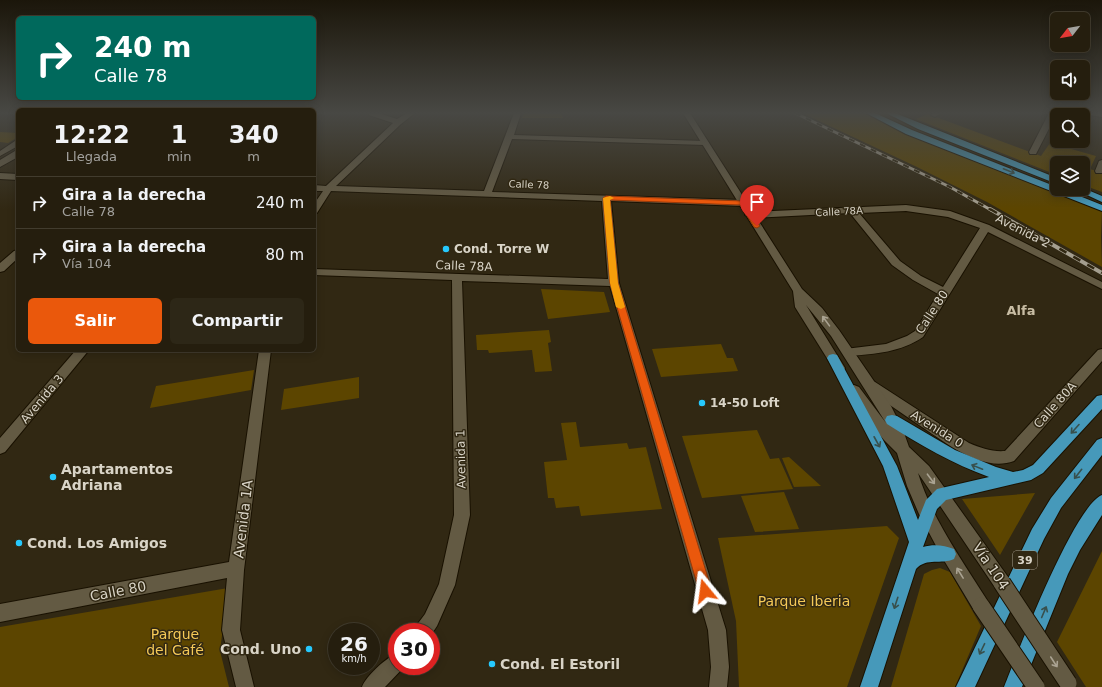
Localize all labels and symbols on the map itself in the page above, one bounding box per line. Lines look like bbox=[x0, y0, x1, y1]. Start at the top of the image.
north arrow bbox=[1050, 12, 1090, 52]
one-way arrow bbox=[1002, 168, 1014, 176]
street label: Calle 78 bbox=[508, 178, 550, 191]
pin bbox=[740, 185, 774, 226]
street label: Calle 78A bbox=[815, 205, 863, 218]
street label: Avenida 2 bbox=[993, 211, 1053, 251]
place label: Cond. Torre W bbox=[454, 242, 549, 256]
marker: Cond. Torre W bbox=[441, 244, 451, 254]
street label: Calle 78A bbox=[435, 258, 494, 274]
street label: Calle 80 bbox=[913, 288, 951, 336]
district label: Alfa bbox=[1007, 303, 1035, 318]
one-way arrow bbox=[821, 316, 830, 327]
street label: Avenida 3 bbox=[18, 372, 66, 426]
street label: Calle 80A bbox=[1031, 379, 1080, 431]
place label: 14-50 Loft bbox=[710, 396, 780, 410]
marker: 14-50 Loft bbox=[697, 398, 707, 408]
street label: Avenida 0 bbox=[908, 407, 966, 451]
one-way arrow bbox=[1071, 423, 1080, 434]
street label: Avenida 1 bbox=[453, 429, 469, 489]
one-way arrow bbox=[874, 436, 882, 448]
place label: Apartamentos Adriana bbox=[61, 461, 173, 493]
one-way arrow bbox=[971, 462, 983, 470]
one-way arrow bbox=[1074, 469, 1082, 480]
marker: Apartamentos Adriana bbox=[48, 472, 58, 482]
one-way arrow bbox=[926, 473, 935, 484]
street label: Avenida 1A bbox=[230, 478, 256, 559]
place label: Cond. Los Amigos bbox=[27, 535, 167, 551]
marker: Cond. Los Amigos bbox=[14, 538, 24, 548]
street label: Vía 104 bbox=[969, 539, 1013, 593]
road number: 39 bbox=[1013, 551, 1037, 569]
one-way arrow bbox=[956, 567, 964, 579]
position arrow bbox=[684, 570, 726, 612]
street label: Calle 80 bbox=[88, 578, 148, 604]
park label: Parque Iberia bbox=[758, 593, 850, 609]
one-way arrow bbox=[892, 597, 900, 609]
one-way arrow bbox=[1041, 607, 1049, 619]
speed limit sign: 30 bbox=[388, 623, 440, 675]
park label: Parque del Café bbox=[146, 626, 204, 658]
place label: Cond. Uno bbox=[220, 641, 301, 657]
one-way arrow bbox=[978, 643, 985, 655]
marker: Cond. Uno bbox=[304, 644, 314, 654]
place label: Cond. El Estoril bbox=[500, 656, 620, 672]
one-way arrow bbox=[1050, 656, 1058, 667]
marker: Cond. El Estoril bbox=[487, 659, 497, 669]

